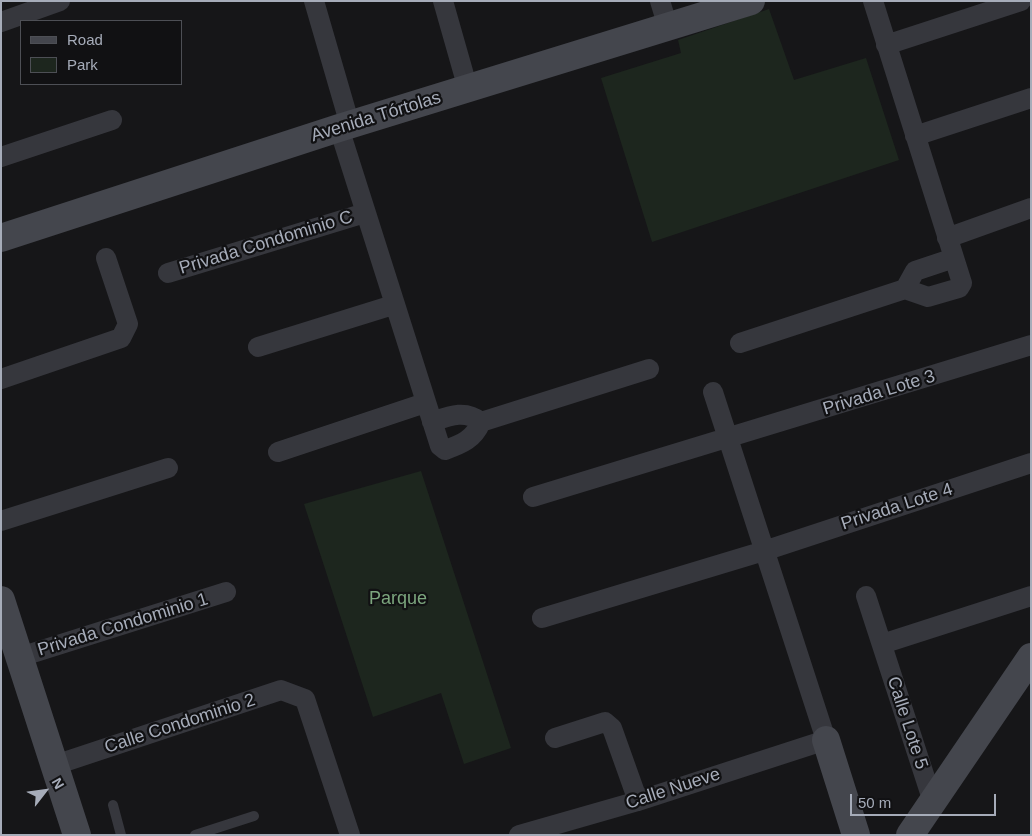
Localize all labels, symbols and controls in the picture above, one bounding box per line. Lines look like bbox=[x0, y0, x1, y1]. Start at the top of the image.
legend bbox=[20, 20, 182, 85]
text: Road bbox=[67, 31, 103, 48]
text: Park bbox=[67, 56, 98, 73]
street label: Avenida Tórtolas bbox=[308, 87, 444, 147]
street label: Privada Condominio C bbox=[177, 206, 355, 280]
street label: Privada Lote 3 bbox=[820, 366, 938, 420]
street label: Privada Lote 4 bbox=[838, 479, 956, 535]
park label: Parque bbox=[369, 588, 427, 610]
street label: Privada Condominio 1 bbox=[35, 589, 211, 661]
street label: Calle Lote 5 bbox=[882, 674, 932, 772]
street label: Calle Condominio 2 bbox=[102, 689, 258, 759]
street label: Calle Nueve bbox=[623, 764, 723, 814]
north arrow bbox=[20, 766, 70, 816]
text: N bbox=[49, 775, 67, 792]
scale bar bbox=[852, 784, 998, 816]
text: 50 m bbox=[858, 794, 891, 811]

